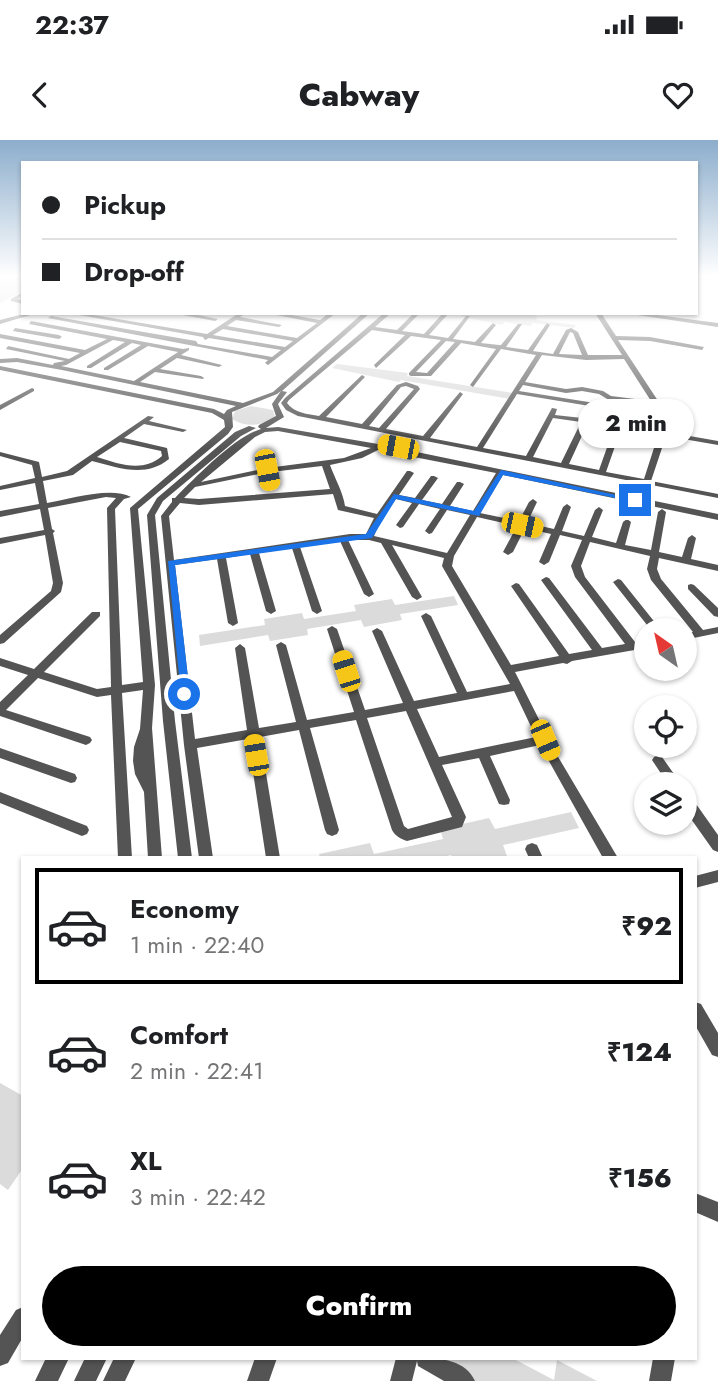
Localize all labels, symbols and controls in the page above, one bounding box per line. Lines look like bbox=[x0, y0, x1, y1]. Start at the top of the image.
text: 22:37 bbox=[35, 6, 109, 44]
text: Cabway bbox=[299, 72, 419, 118]
icon: back bbox=[21, 76, 59, 114]
icon: heart bbox=[659, 76, 697, 114]
text: Pickup bbox=[84, 186, 166, 224]
text: Drop-off bbox=[84, 253, 184, 291]
callout: 2 min bbox=[577, 398, 693, 448]
text: 2 min bbox=[605, 406, 667, 440]
car bbox=[376, 433, 421, 461]
car bbox=[253, 447, 282, 493]
route end bbox=[619, 484, 651, 516]
car bbox=[500, 510, 545, 540]
north arrow bbox=[634, 618, 696, 681]
map controls bbox=[634, 618, 697, 835]
car bbox=[330, 648, 363, 694]
route start bbox=[168, 678, 200, 710]
button: locate bbox=[634, 695, 697, 758]
car bbox=[528, 717, 563, 763]
car bbox=[243, 732, 270, 778]
button: layers bbox=[634, 772, 697, 835]
text: Economy bbox=[130, 890, 239, 928]
icon: car bbox=[46, 895, 109, 958]
text: ₹92 bbox=[621, 907, 672, 945]
text: 1 min · 22:40 bbox=[130, 928, 264, 962]
text: Comfort bbox=[130, 1016, 228, 1054]
icon: car bbox=[46, 1021, 109, 1084]
text: ₹124 bbox=[607, 1033, 672, 1071]
text: 2 min · 22:41 bbox=[130, 1054, 264, 1088]
text: XL bbox=[130, 1142, 162, 1180]
icon: car bbox=[46, 1147, 109, 1210]
text: ₹156 bbox=[608, 1159, 672, 1197]
text: 3 min · 22:42 bbox=[130, 1180, 266, 1214]
button: Confirm bbox=[42, 1266, 676, 1346]

